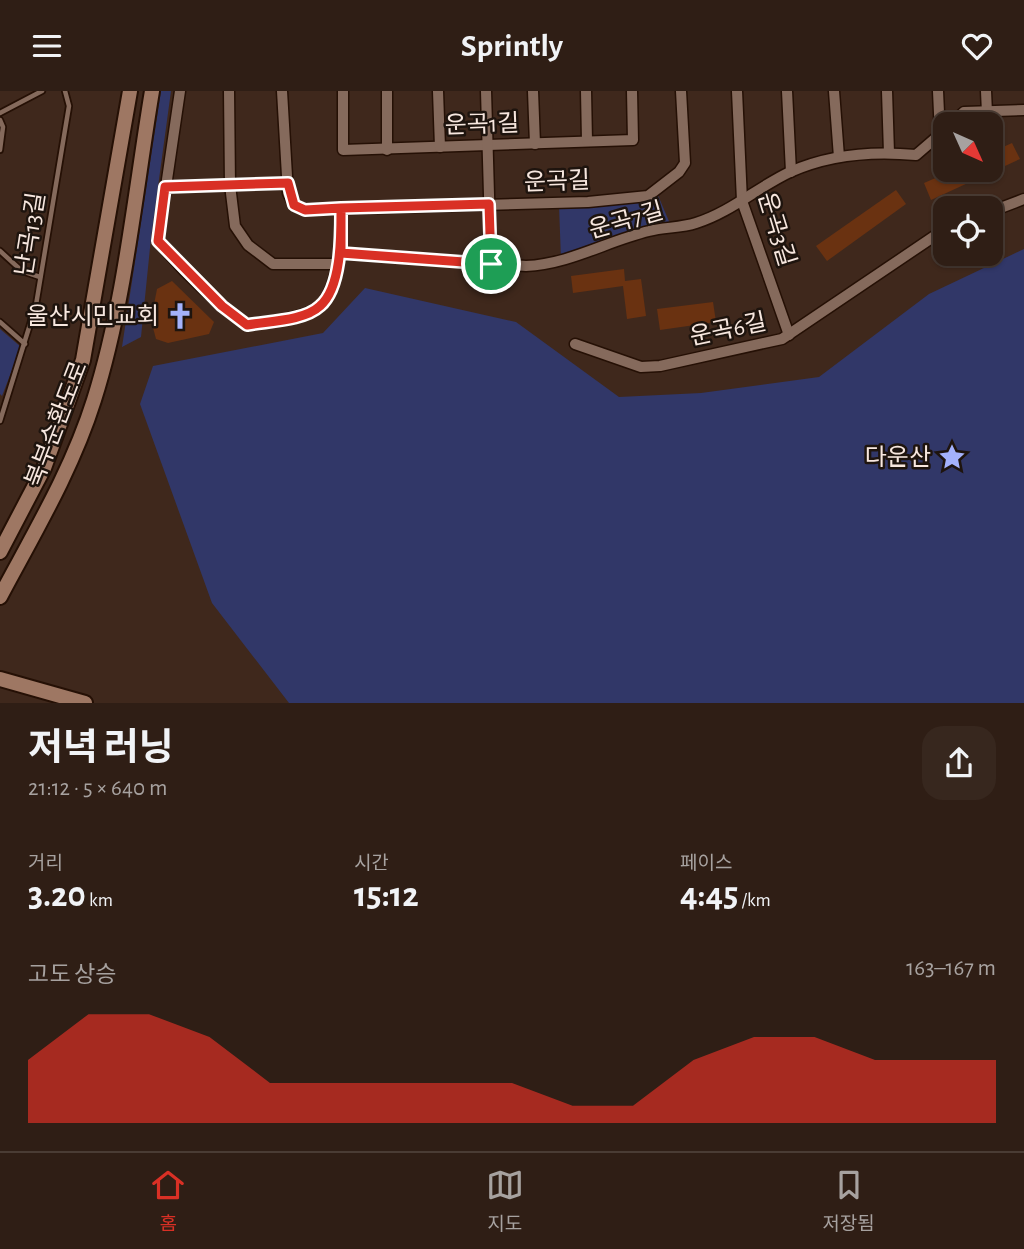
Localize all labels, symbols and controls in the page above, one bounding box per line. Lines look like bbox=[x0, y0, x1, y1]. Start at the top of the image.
icon: menu bbox=[28, 27, 66, 65]
icon: heart bbox=[958, 27, 996, 65]
text: Sprintly bbox=[461, 30, 563, 62]
street label: 운곡1길 bbox=[444, 111, 520, 138]
north arrow bbox=[933, 112, 1003, 182]
map controls bbox=[933, 112, 1003, 266]
street label: 운곡길 bbox=[523, 168, 591, 195]
street label: 운곡3길 bbox=[753, 189, 800, 269]
street label: 난곡13길 bbox=[11, 190, 49, 278]
button: locate bbox=[933, 196, 1003, 266]
street label: 운곡7길 bbox=[586, 198, 666, 243]
pin bbox=[461, 234, 521, 294]
icon: arrive bbox=[472, 245, 510, 283]
church icon: 울산시민교회 bbox=[165, 301, 195, 331]
place label: 울산시민교회 bbox=[27, 304, 159, 329]
street label: 운곡6길 bbox=[688, 309, 769, 350]
street label: 북부순환도로 bbox=[21, 358, 92, 491]
place icon: 다운산 bbox=[937, 442, 967, 472]
place label: 다운산 bbox=[865, 445, 931, 470]
button: share bbox=[922, 726, 996, 800]
text: 저녁 러닝 bbox=[28, 730, 174, 768]
text: 21:12 · 5 × 640 m bbox=[28, 777, 167, 800]
text: 거리 bbox=[28, 854, 63, 873]
text: 시간 bbox=[354, 854, 389, 873]
text: 페이스 bbox=[680, 854, 732, 873]
text: 3.20 bbox=[28, 878, 86, 913]
text: 15:12 bbox=[354, 878, 419, 913]
text: 4:45 bbox=[680, 878, 738, 913]
text: km bbox=[86, 891, 113, 910]
text: /km bbox=[738, 891, 771, 910]
text: 163–167 m bbox=[906, 957, 996, 980]
text: 고도 상승 bbox=[28, 964, 116, 987]
tab: 홈 bbox=[149, 1166, 187, 1236]
tab: 지도 bbox=[486, 1166, 524, 1236]
tab: 저장됨 bbox=[822, 1166, 875, 1236]

